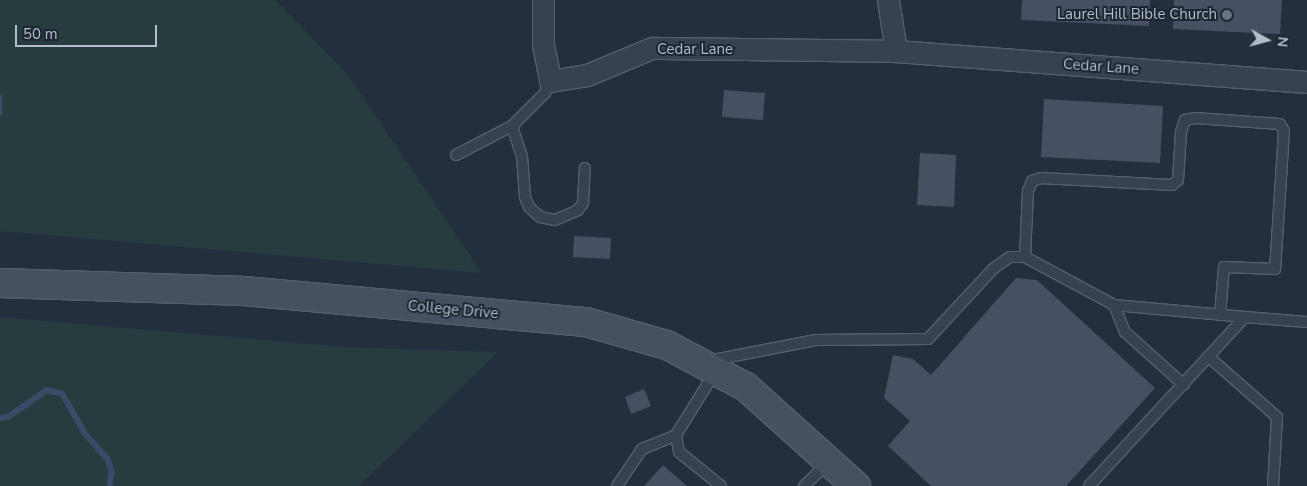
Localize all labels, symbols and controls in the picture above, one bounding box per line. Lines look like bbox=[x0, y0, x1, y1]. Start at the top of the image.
place label: Laurel Hill Bible Church bbox=[1057, 6, 1217, 24]
marker: Laurel Hill Bible Church bbox=[1221, 9, 1233, 21]
scale bar bbox=[18, 15, 160, 47]
north arrow bbox=[1242, 15, 1292, 65]
text: 50 m bbox=[23, 24, 58, 44]
text: N bbox=[1272, 36, 1292, 48]
street label: Cedar Lane bbox=[657, 41, 733, 59]
street label: Cedar Lane bbox=[1062, 55, 1140, 79]
street label: College Drive bbox=[407, 297, 499, 323]

